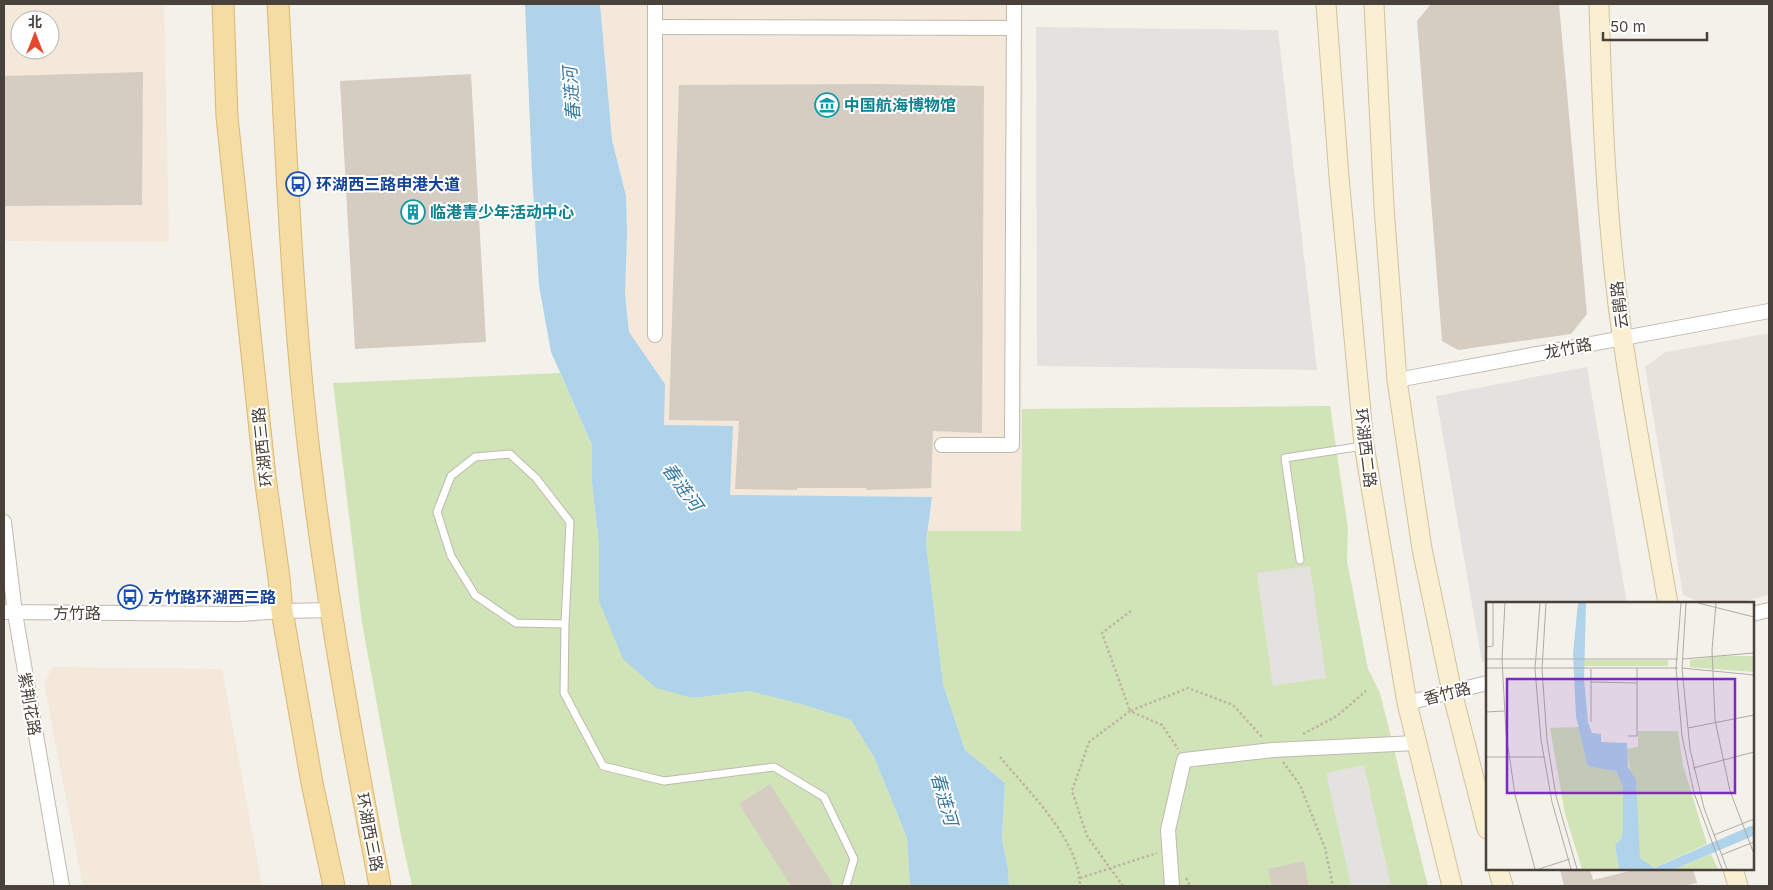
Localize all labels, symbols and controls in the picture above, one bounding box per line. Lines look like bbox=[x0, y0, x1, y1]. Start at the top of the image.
north arrow bbox=[10, 10, 60, 60]
scale bar bbox=[1603, 10, 1707, 42]
text: 北 bbox=[28, 13, 42, 30]
text: 50 m bbox=[1610, 17, 1646, 36]
water label: 春涟河 bbox=[559, 63, 584, 122]
museum icon: 中国航海博物馆 bbox=[814, 92, 840, 118]
place label: 中国航海博物馆 bbox=[844, 95, 956, 115]
bus stop icon: 环湖西三路申港大道 bbox=[285, 171, 311, 197]
place label: 环湖西三路申港大道 bbox=[316, 174, 460, 194]
building icon: 临港青少年活动中心 bbox=[400, 199, 426, 225]
place label: 临港青少年活动中心 bbox=[430, 202, 574, 222]
street label: 云鹃路 bbox=[1606, 280, 1632, 330]
street label: 龙竹路 bbox=[1543, 334, 1593, 362]
street label: 环湖西三路 bbox=[248, 406, 276, 488]
street label: 环湖西二路 bbox=[1351, 407, 1381, 489]
water label: 春涟河 bbox=[658, 459, 709, 517]
bus stop icon: 方竹路环湖西三路 bbox=[117, 584, 143, 610]
place label: 方竹路环湖西三路 bbox=[148, 587, 276, 607]
inset map bbox=[1486, 602, 1753, 870]
street label: 方竹路 bbox=[53, 603, 101, 623]
street label: 紫荆花路 bbox=[15, 671, 45, 737]
street label: 香竹路 bbox=[1421, 677, 1473, 709]
water label: 春涟河 bbox=[927, 770, 963, 831]
street label: 环湖西三路 bbox=[353, 791, 387, 873]

